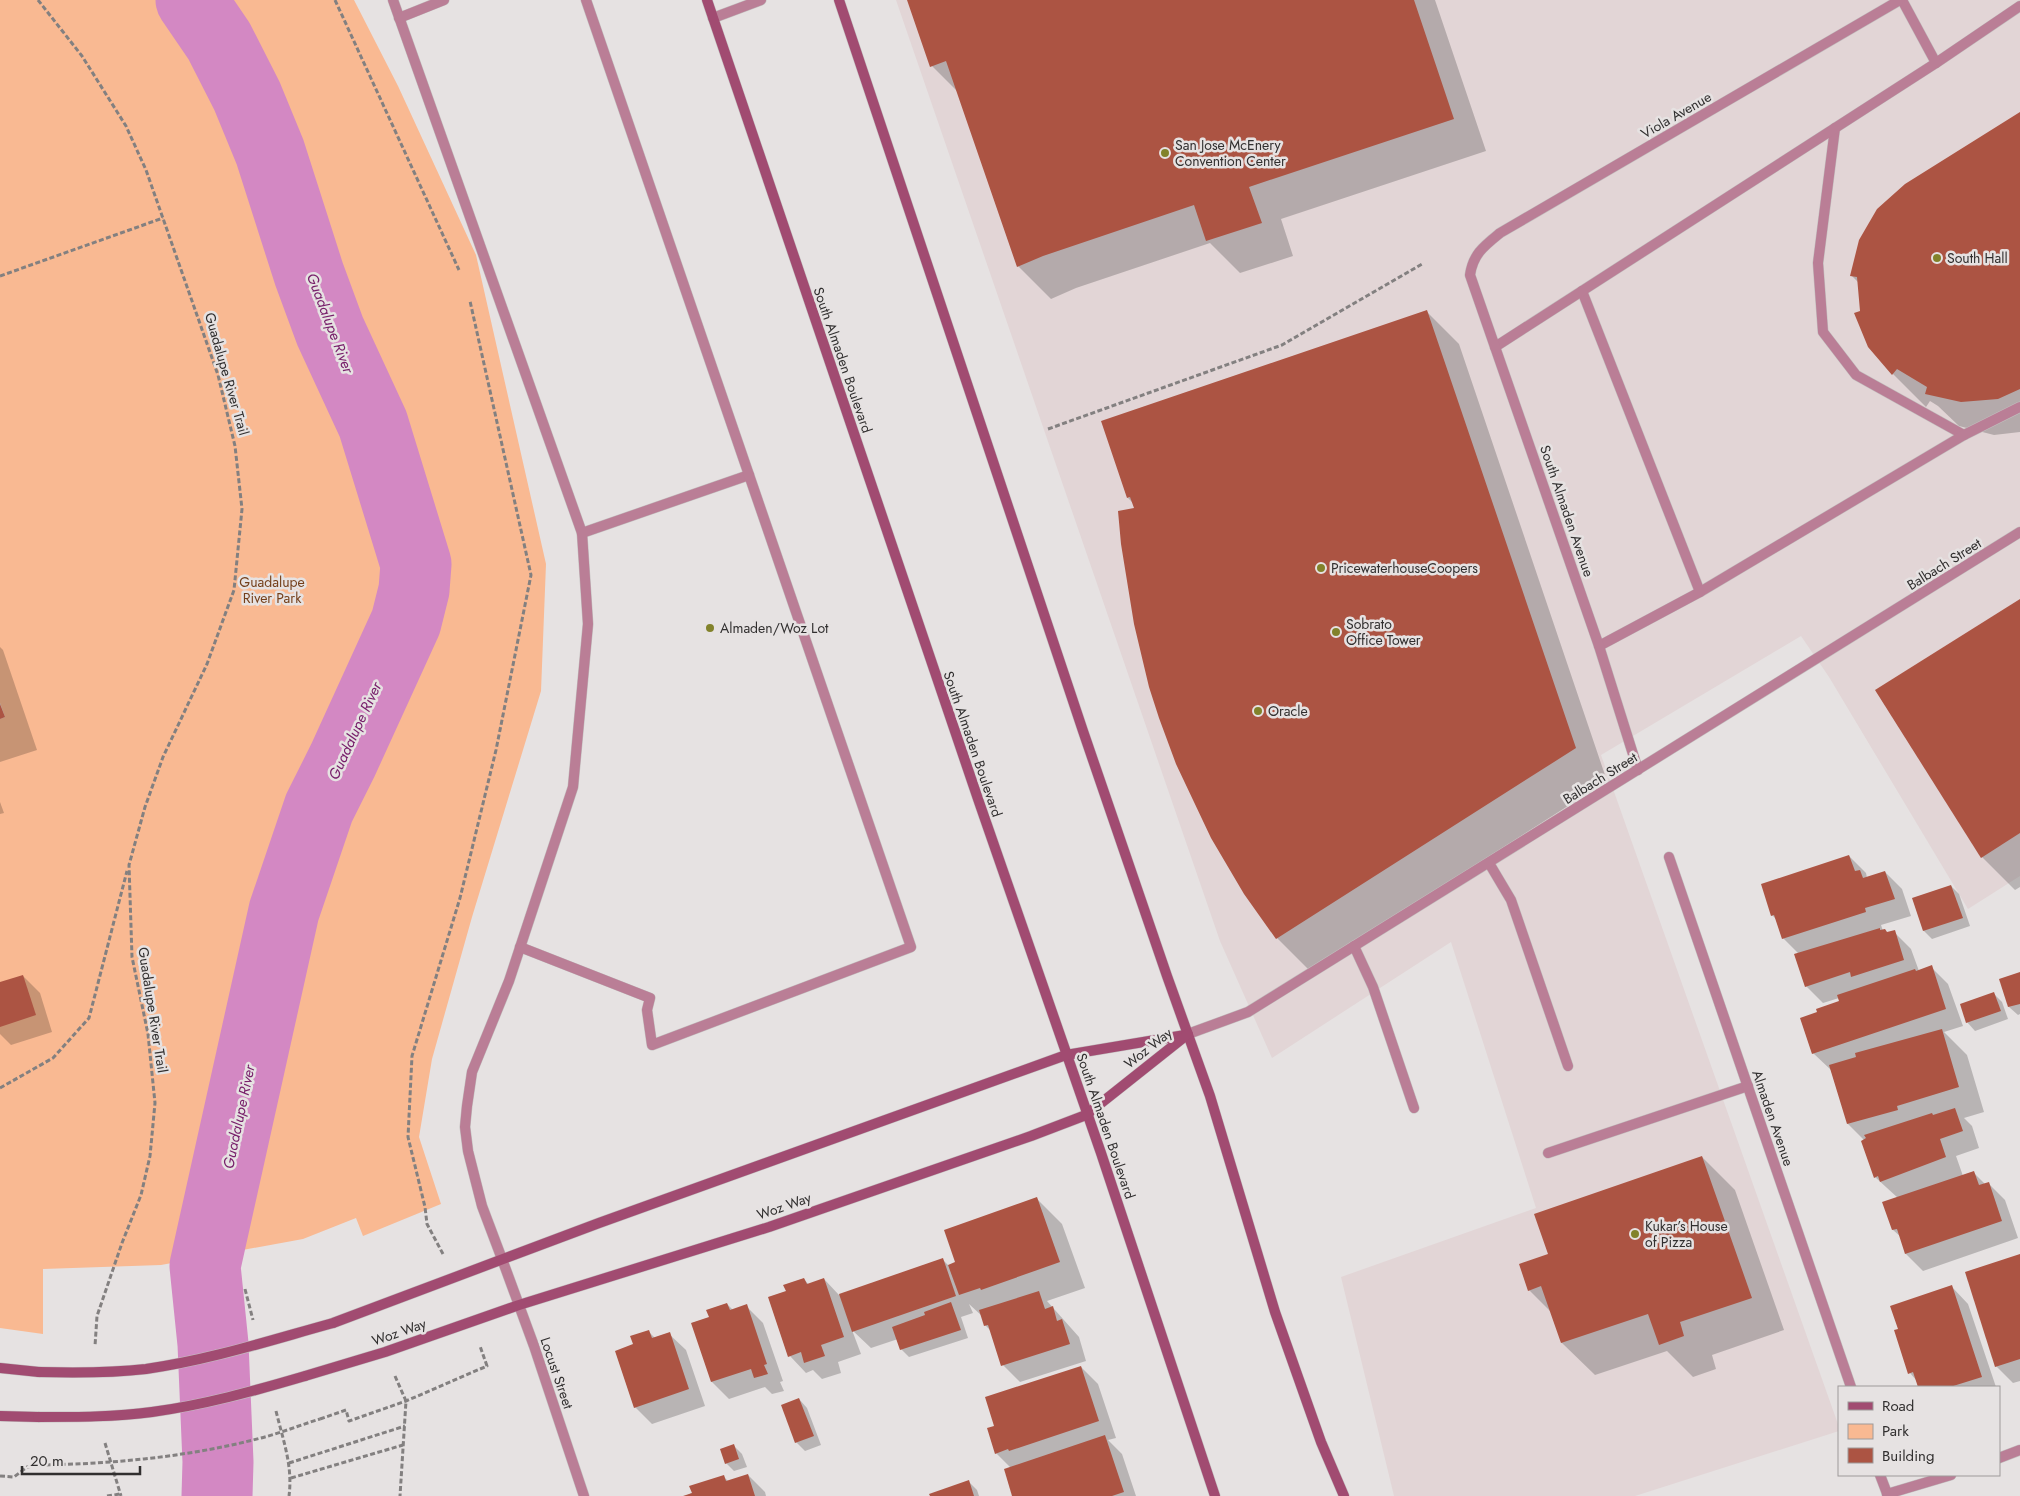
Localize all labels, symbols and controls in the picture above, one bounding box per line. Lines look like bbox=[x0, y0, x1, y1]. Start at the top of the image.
street label: Viola Avenue bbox=[1637, 87, 1715, 143]
place label: San Jose McEnery Convention Center bbox=[1175, 135, 1286, 171]
marker: San Jose McEnery Convention Center bbox=[1159, 147, 1171, 159]
place label: South Hall bbox=[1947, 248, 2008, 268]
marker: South Hall bbox=[1931, 252, 1943, 264]
water label: Guadalupe River bbox=[301, 270, 360, 377]
street label: South Almaden Boulevard bbox=[809, 284, 877, 436]
street label: Guadalupe River Trail bbox=[200, 310, 254, 438]
street label: South Almaden Avenue bbox=[1535, 442, 1599, 580]
street label: Balbach Street bbox=[1903, 533, 1986, 595]
place label: PricewaterhouseCoopers bbox=[1331, 558, 1478, 578]
marker: PricewaterhouseCoopers bbox=[1315, 562, 1327, 574]
park label: Guadalupe River Park bbox=[239, 572, 305, 608]
place label: Sobrato Office Tower bbox=[1346, 614, 1421, 650]
place label: Almaden/Woz Lot bbox=[720, 618, 829, 638]
marker: Almaden/Woz Lot bbox=[704, 622, 716, 634]
marker: Sobrato Office Tower bbox=[1330, 626, 1342, 638]
street label: South Almaden Boulevard bbox=[939, 668, 1007, 820]
water label: Guadalupe River bbox=[323, 678, 388, 784]
place label: Oracle bbox=[1268, 701, 1308, 721]
marker: Oracle bbox=[1252, 705, 1264, 717]
street label: Balbach Street bbox=[1559, 747, 1642, 809]
street label: Guadalupe River Trail bbox=[133, 946, 173, 1074]
street label: Woz Way bbox=[1120, 1022, 1177, 1073]
street label: South Almaden Boulevard bbox=[1072, 1050, 1140, 1202]
water label: Guadalupe River bbox=[217, 1062, 261, 1171]
street label: Almaden Avenue bbox=[1747, 1067, 1799, 1169]
street label: Woz Way bbox=[754, 1187, 815, 1225]
place label: Kukar’s House of Pizza bbox=[1645, 1216, 1728, 1252]
marker: Kukar’s House of Pizza bbox=[1629, 1228, 1641, 1240]
street label: Woz Way bbox=[369, 1313, 430, 1351]
street label: Locust Street bbox=[535, 1334, 579, 1412]
legend bbox=[1838, 1386, 2000, 1476]
text: Road bbox=[1882, 1395, 1914, 1417]
text: Park bbox=[1882, 1420, 1909, 1442]
scale bar bbox=[22, 1444, 140, 1476]
text: Building bbox=[1882, 1445, 1934, 1467]
text: 20 m bbox=[30, 1450, 64, 1472]

